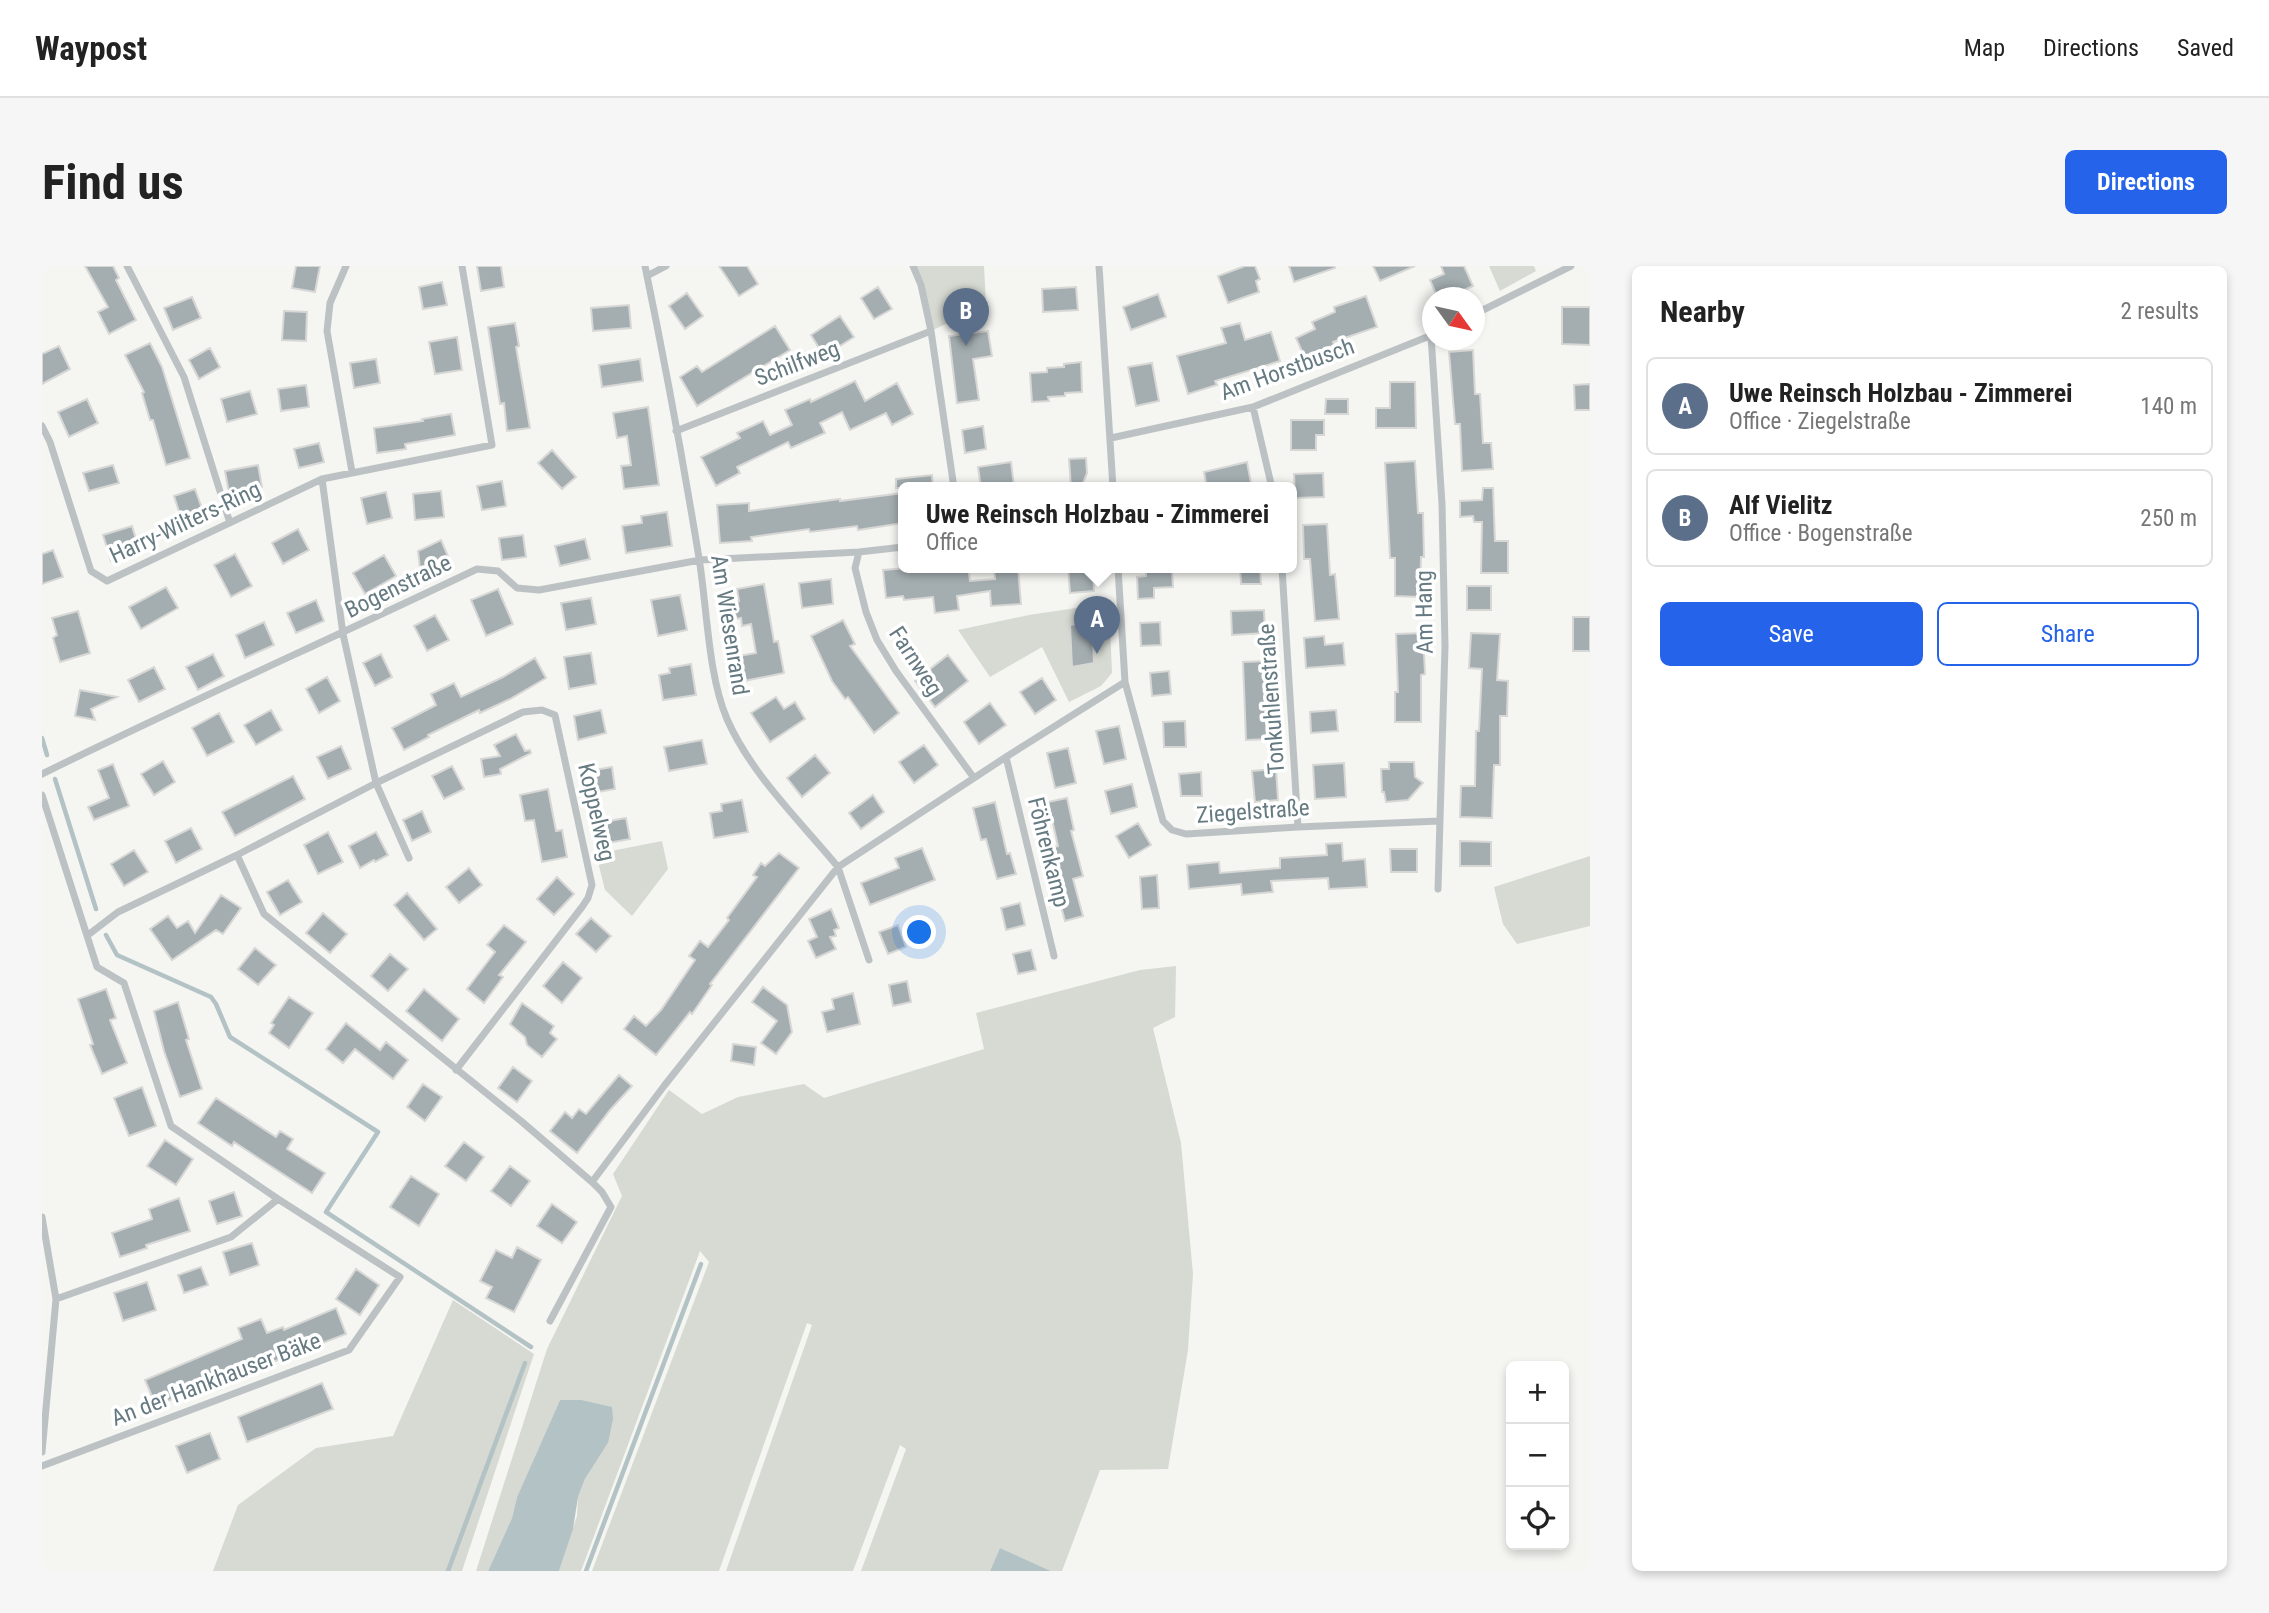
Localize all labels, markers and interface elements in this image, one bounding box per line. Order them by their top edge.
text: Waypost [35,29,147,68]
text: Map [1964,34,2005,62]
text: Directions [2043,34,2139,62]
text: Saved [2177,34,2234,62]
button: Directions [2065,150,2227,214]
text: Find us [42,154,184,211]
north arrow [1422,287,1485,350]
pin: B [943,288,989,346]
text: Nearby [1660,294,1745,329]
text: 2 results [2121,298,2199,325]
street label: Am Horstbusch [1216,333,1358,406]
street label: Schilfweg [751,335,843,392]
text: Uwe Reinsch Holzbau - Zimmerei [1729,378,2073,408]
text: A [1678,393,1692,420]
text: 140 m [2140,393,2197,420]
text: Office · Ziegelstraße [1729,408,1911,435]
street label: Harry-Wilters-Ring [105,476,265,569]
popup [898,482,1297,573]
text: Alf Vielitz [1729,490,1832,520]
text: Uwe Reinsch Holzbau - Zimmerei [926,499,1269,529]
text: B [1679,505,1691,532]
text: 250 m [2140,505,2197,532]
text: Office · Bogenstraße [1729,520,1913,547]
text: Office [926,529,978,556]
street label: Bogenstraße [341,549,456,624]
street label: Am Wiesenrand [705,553,754,697]
street label: Am Hang [1410,570,1439,654]
pin: A [1074,596,1120,654]
button: Save [1660,602,1923,666]
button: Share [1937,602,2199,666]
street label: Farnweg [883,622,948,701]
street label: Tonkuhlenstraße [1253,623,1290,775]
street label: Koppelweg [572,761,621,864]
street label: Föhrenkamp [1022,794,1075,910]
street label: Ziegelstraße [1196,794,1310,829]
your location [902,915,936,949]
street label: An der Hankhauser Bäke [108,1327,325,1432]
map controls [1506,1361,1569,1550]
button: + [1506,1361,1569,1424]
button: − [1506,1424,1569,1487]
button: locate [1506,1487,1569,1550]

